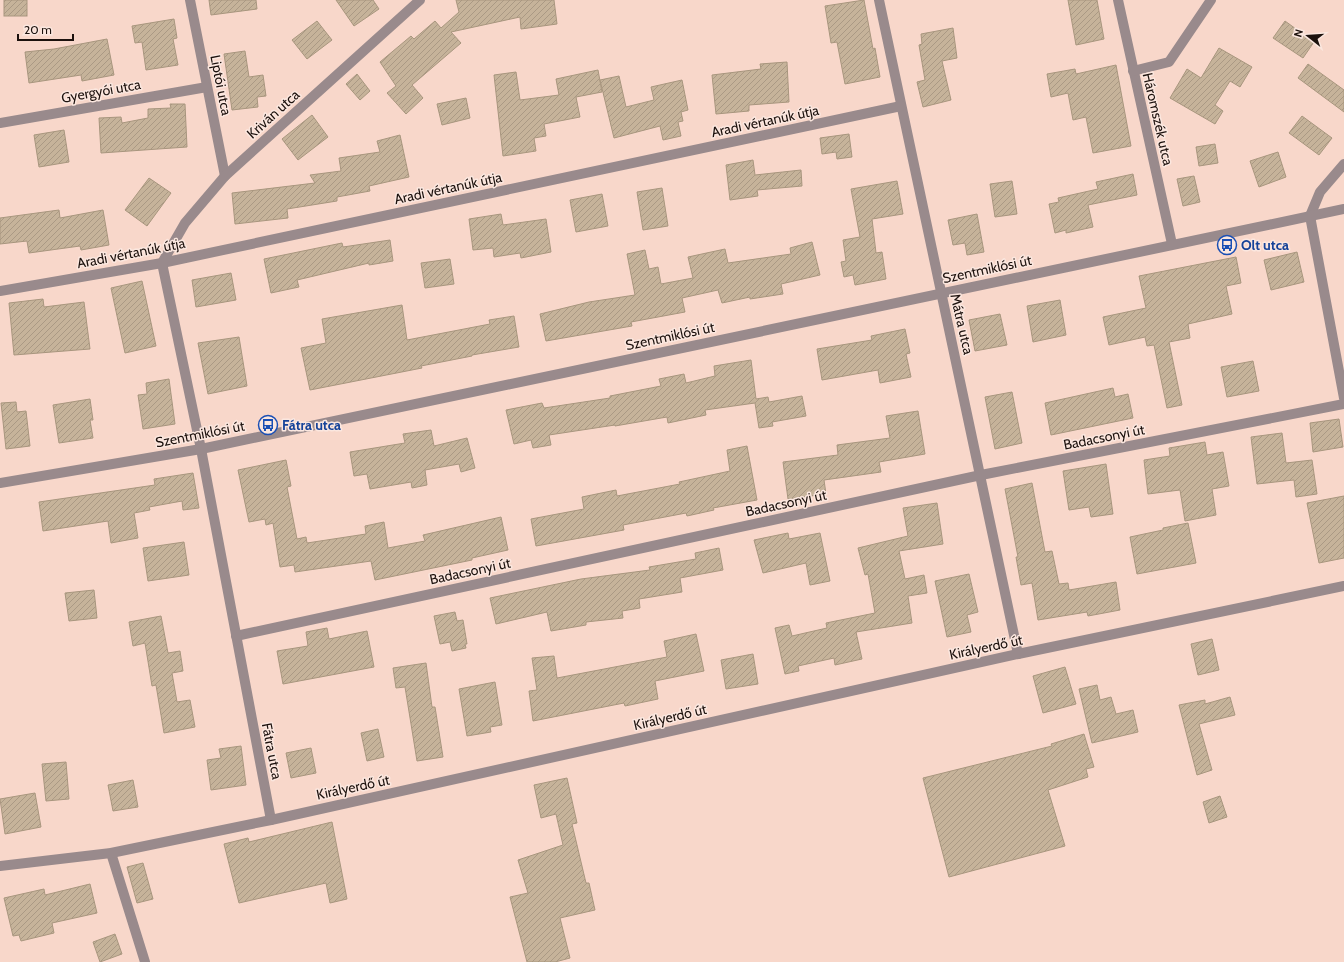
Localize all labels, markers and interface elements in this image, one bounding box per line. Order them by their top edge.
scale bar [18,16,73,42]
north arrow [1288,16,1328,56]
text: 20 m [24,22,52,37]
text: N [1291,27,1306,39]
street label: Liptói utca [206,53,236,117]
street label: Háromszék utca [1139,71,1177,167]
street label: Gyergyói utca [60,75,142,107]
street label: Kriván utca [243,85,303,142]
street label: Aradi vértanúk útja [709,101,821,141]
street label: Aradi vértanúk útja [392,168,504,208]
street label: Aradi vértanúk útja [75,234,187,272]
bus stop icon: Olt utca [1216,234,1238,256]
place label: Olt utca [1241,236,1289,254]
street label: Szentmiklósi út [941,251,1033,287]
street label: Mátra utca [946,292,978,356]
street label: Szentmiklósi út [624,318,716,354]
bus stop icon: Fátra utca [257,414,279,436]
street label: Szentmiklósi út [154,416,246,451]
place label: Fátra utca [282,416,341,434]
street label: Badacsonyi út [1062,420,1146,454]
street label: Badacsonyi út [744,486,828,520]
street label: Badacsonyi út [428,554,512,588]
street label: Királyerdő út [948,630,1025,664]
street label: Királyerdő út [632,700,709,734]
street label: Fátra utca [258,721,286,781]
street label: Királyerdő út [315,770,392,804]

